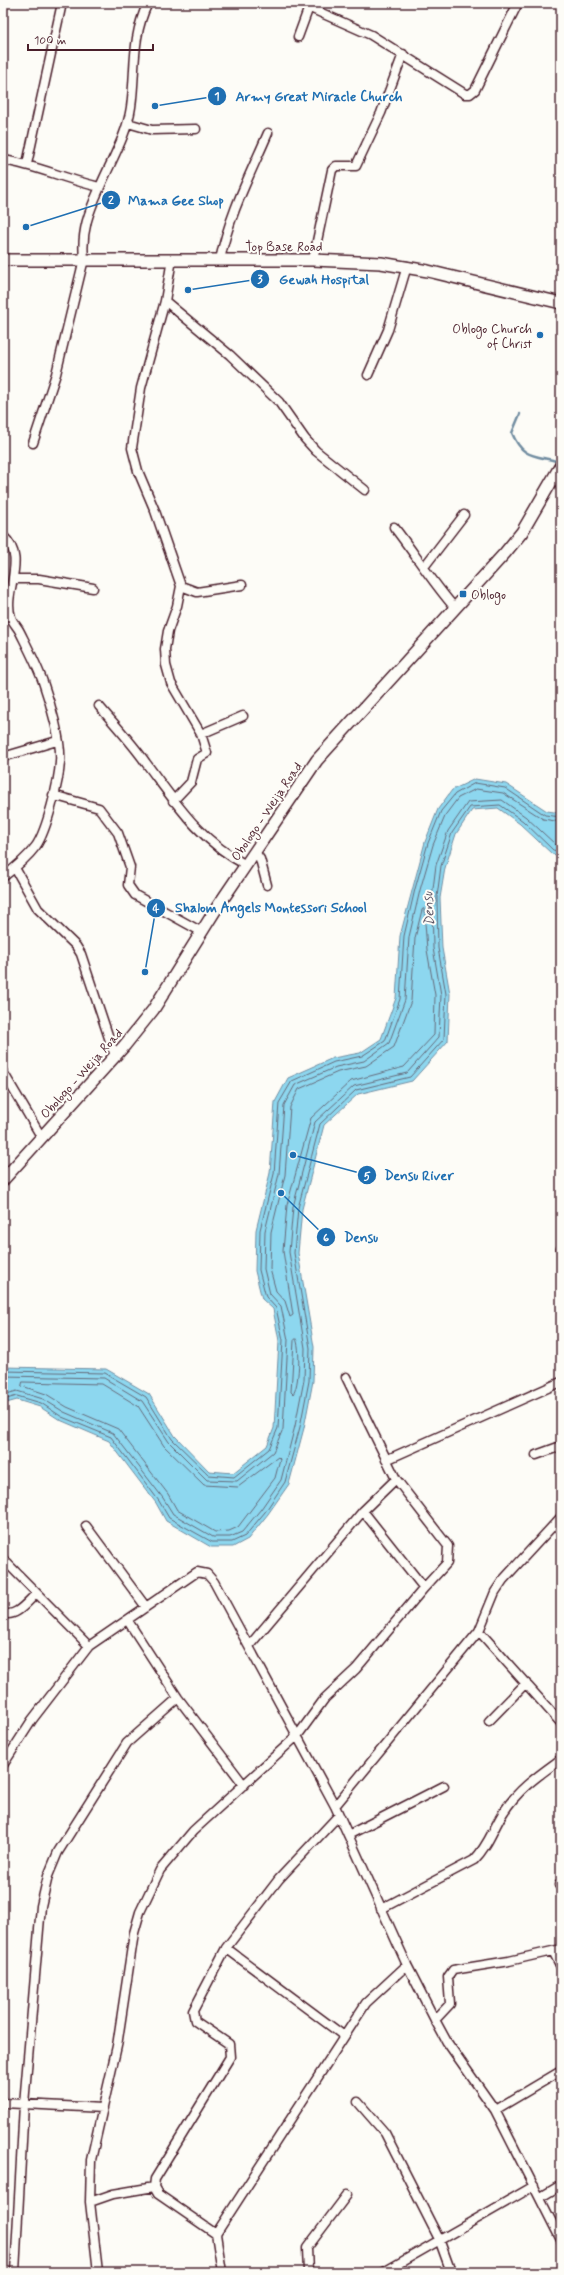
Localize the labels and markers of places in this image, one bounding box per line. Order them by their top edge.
callout: Army Great Miracle Church [207,83,410,109]
callout: Mama Gee Shop [101,187,232,213]
callout: Gewah Hospital [250,266,378,292]
place label: Oblogo Church of Christ [452,321,532,353]
marker: Oblogo Church of Christ [535,330,545,340]
place label: Oblogo [471,587,506,605]
marker: Oblogo [458,589,468,599]
callout: Shalom Angels Montessori School [146,895,376,921]
callout: Densu River [357,1162,462,1188]
callout: Densu [316,1224,387,1250]

